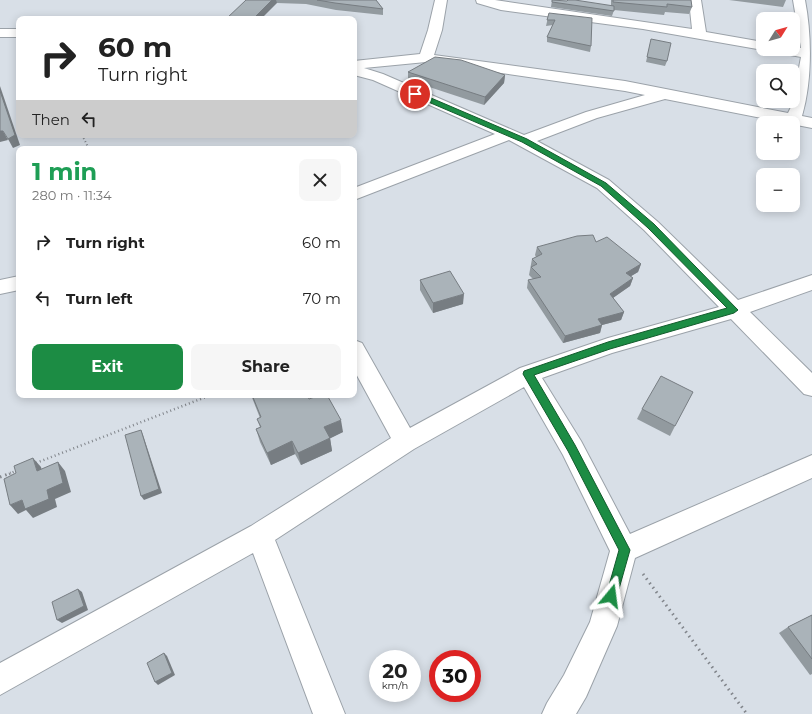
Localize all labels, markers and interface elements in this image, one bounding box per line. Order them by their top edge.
north arrow [756,12,800,56]
map controls [756,12,800,212]
text: 60 m [98,30,172,64]
icon: right [32,32,84,84]
text: Turn right [98,64,188,86]
button: search [756,64,800,108]
pin [398,77,432,111]
icon: arrive [404,83,426,105]
icon: left [78,108,100,130]
text: Then [32,110,70,129]
button: + [756,116,800,160]
text: 1 min [32,157,97,186]
button: close [299,159,341,201]
button: − [756,168,800,212]
text: 280 m · 11:34 [32,187,112,203]
icon: right [32,231,54,253]
text: Turn right [66,233,145,252]
text: 60 m [302,233,341,252]
icon: left [32,287,54,309]
text: Turn left [66,289,133,308]
text: 70 m [303,289,341,308]
button: Exit [32,344,183,390]
button: Share [191,344,341,390]
position arrow [590,575,632,617]
speed limit sign: 30 [429,650,481,702]
text: 20 [382,659,408,683]
text: km/h [382,679,408,692]

